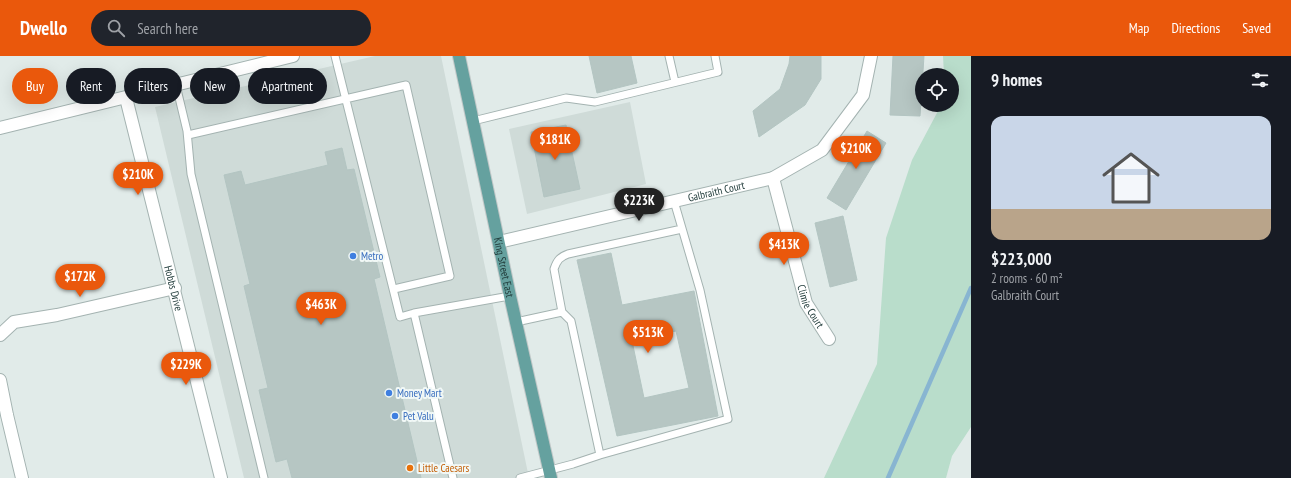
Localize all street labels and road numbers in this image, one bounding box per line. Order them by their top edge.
street label: Galbraith Court [686,178,746,205]
street label: King Street East [491,236,517,298]
street label: Hobbs Drive [161,264,186,313]
street label: Climie Court [794,283,827,331]

